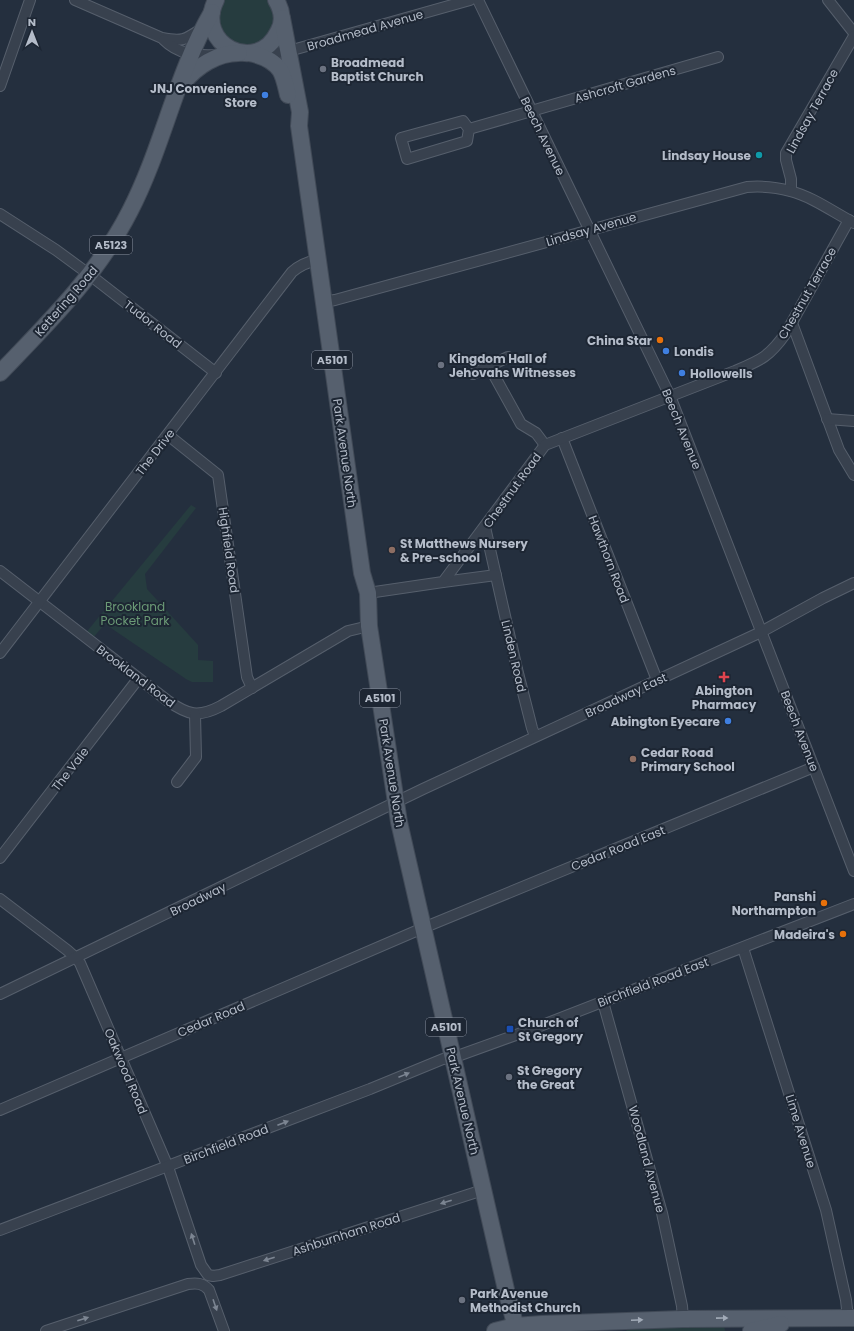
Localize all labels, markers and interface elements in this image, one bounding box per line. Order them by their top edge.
street label: Broadmead Avenue [305,5,425,55]
north arrow [12,12,52,52]
text: N [28,14,36,30]
place label: Broadmead Baptist Church [331,54,424,85]
street label: Ashcroft Gardens [572,61,678,107]
marker: Broadmead Baptist Church [318,64,328,74]
street label: Lindsay Terrace [782,66,842,156]
place label: JNJ Convenience Store [150,80,258,111]
marker: JNJ Convenience Store [260,90,270,100]
street label: Beech Avenue [517,94,569,178]
place label: Lindsay House [662,147,752,164]
marker: Lindsay House [754,150,764,160]
street label: Lindsay Avenue [544,208,638,250]
road number: A5123 [90,236,132,254]
street label: Chestnut Terrace [774,244,840,342]
street label: Kettering Road [31,262,101,340]
street label: Tudor Road [121,296,185,352]
place label: China Star [587,332,652,349]
marker: China Star [655,335,665,345]
place label: Londis [674,343,714,360]
marker: Londis [661,346,671,356]
place label: Kingdom Hall of Jehovahs Witnesses [449,350,576,381]
road number: A5101 [312,351,352,369]
marker: Kingdom Hall of Jehovahs Witnesses [436,360,446,370]
place label: Hollowells [690,365,753,382]
marker: Hollowells [677,368,687,378]
street label: Beech Avenue [658,386,706,472]
street label: Park Avenue North [329,397,361,509]
street label: The Drive [131,425,179,479]
street label: Chestnut Road [479,449,545,531]
street label: Highfield Road [215,506,243,594]
street label: Hawthorn Road [584,513,634,605]
place label: St Matthews Nursery & Pre-school [400,535,528,566]
marker: St Matthews Nursery & Pre-school [387,545,397,555]
park label: Brookland Pocket Park [101,598,170,629]
street label: Linden Road [497,618,531,694]
street label: Brookland Road [93,641,179,711]
street label: Broadway East [582,669,670,721]
marker: Abington Pharmacy [719,672,729,682]
place label: Abington Pharmacy [692,682,757,713]
street label: Beech Avenue [777,688,823,774]
road number: A5101 [360,689,400,707]
place label: Abington Eyecare [611,713,721,730]
marker: Abington Eyecare [723,716,733,726]
street label: Park Avenue North [375,717,409,829]
street label: The Vale [47,744,93,794]
place label: Cedar Road Primary School [641,744,735,775]
marker: Cedar Road Primary School [628,754,638,764]
street label: Cedar Road East [568,821,668,875]
street label: Broadway [167,878,229,920]
place label: Panshi Northampton [732,888,816,919]
marker: Panshi Northampton [819,898,829,908]
place label: Madeira's [774,926,835,943]
marker: Madeira's [838,929,848,939]
street label: Birchfield Road East [595,953,711,1011]
street label: Cedar Road [175,997,247,1041]
place label: Church of St Gregory [518,1014,583,1045]
road number: A5101 [426,1018,466,1036]
marker: Church of St Gregory [505,1024,515,1034]
street label: Oakwood Road [100,1026,152,1116]
street label: Park Avenue North [442,1046,484,1156]
place label: St Gregory the Great [517,1062,582,1093]
one-way arrow [398,1072,410,1078]
marker: St Gregory the Great [504,1072,514,1082]
street label: Lime Avenue [782,1092,820,1170]
street label: Woodland Avenue [625,1104,669,1214]
one-way arrow [277,1119,289,1125]
street label: Birchfield Road [181,1120,271,1168]
one-way arrow [440,1199,452,1205]
street label: Ashburnham Road [290,1209,402,1259]
one-way arrow [190,1233,196,1245]
one-way arrow [263,1256,275,1262]
place label: Park Avenue Methodist Church [470,1285,581,1316]
marker: Park Avenue Methodist Church [457,1295,467,1305]
one-way arrow [212,1300,218,1312]
one-way arrow [716,1315,729,1321]
one-way arrow [77,1316,89,1322]
one-way arrow [631,1317,643,1324]

